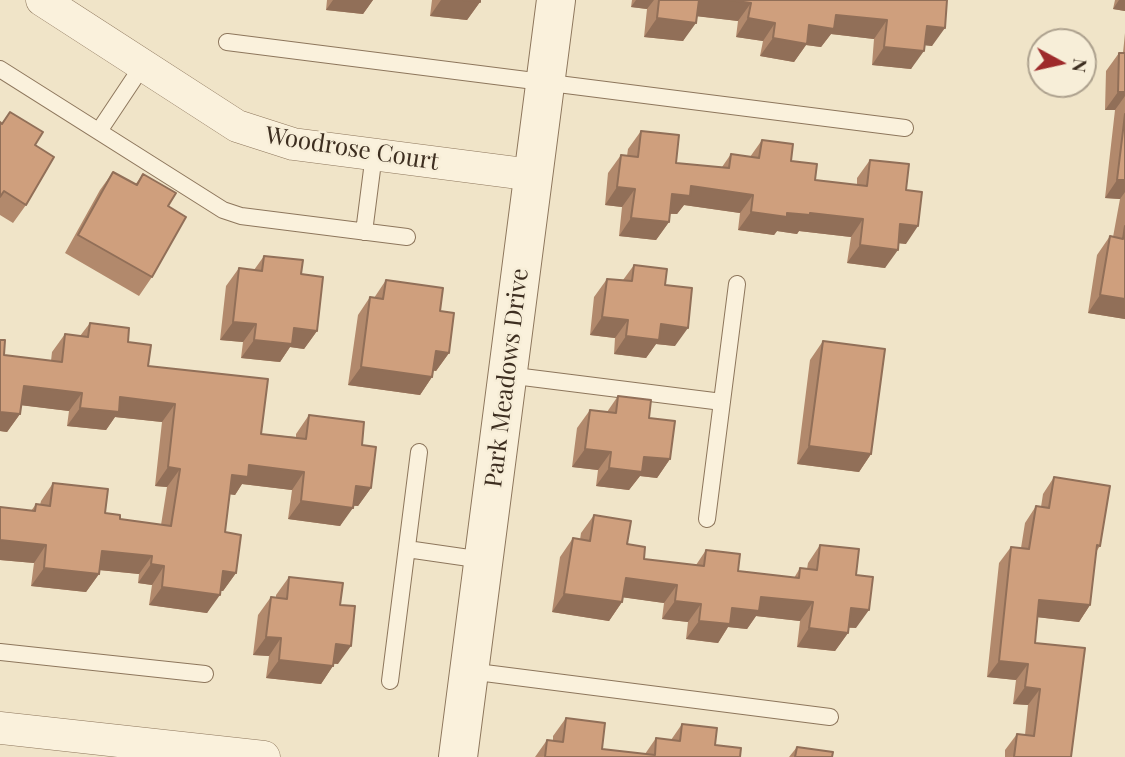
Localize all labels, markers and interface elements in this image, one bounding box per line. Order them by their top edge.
north arrow [1027,28,1097,98]
text: N [1067,57,1095,74]
street label: Woodrose Court [263,121,441,177]
street label: Park Meadows Drive [479,267,535,489]

